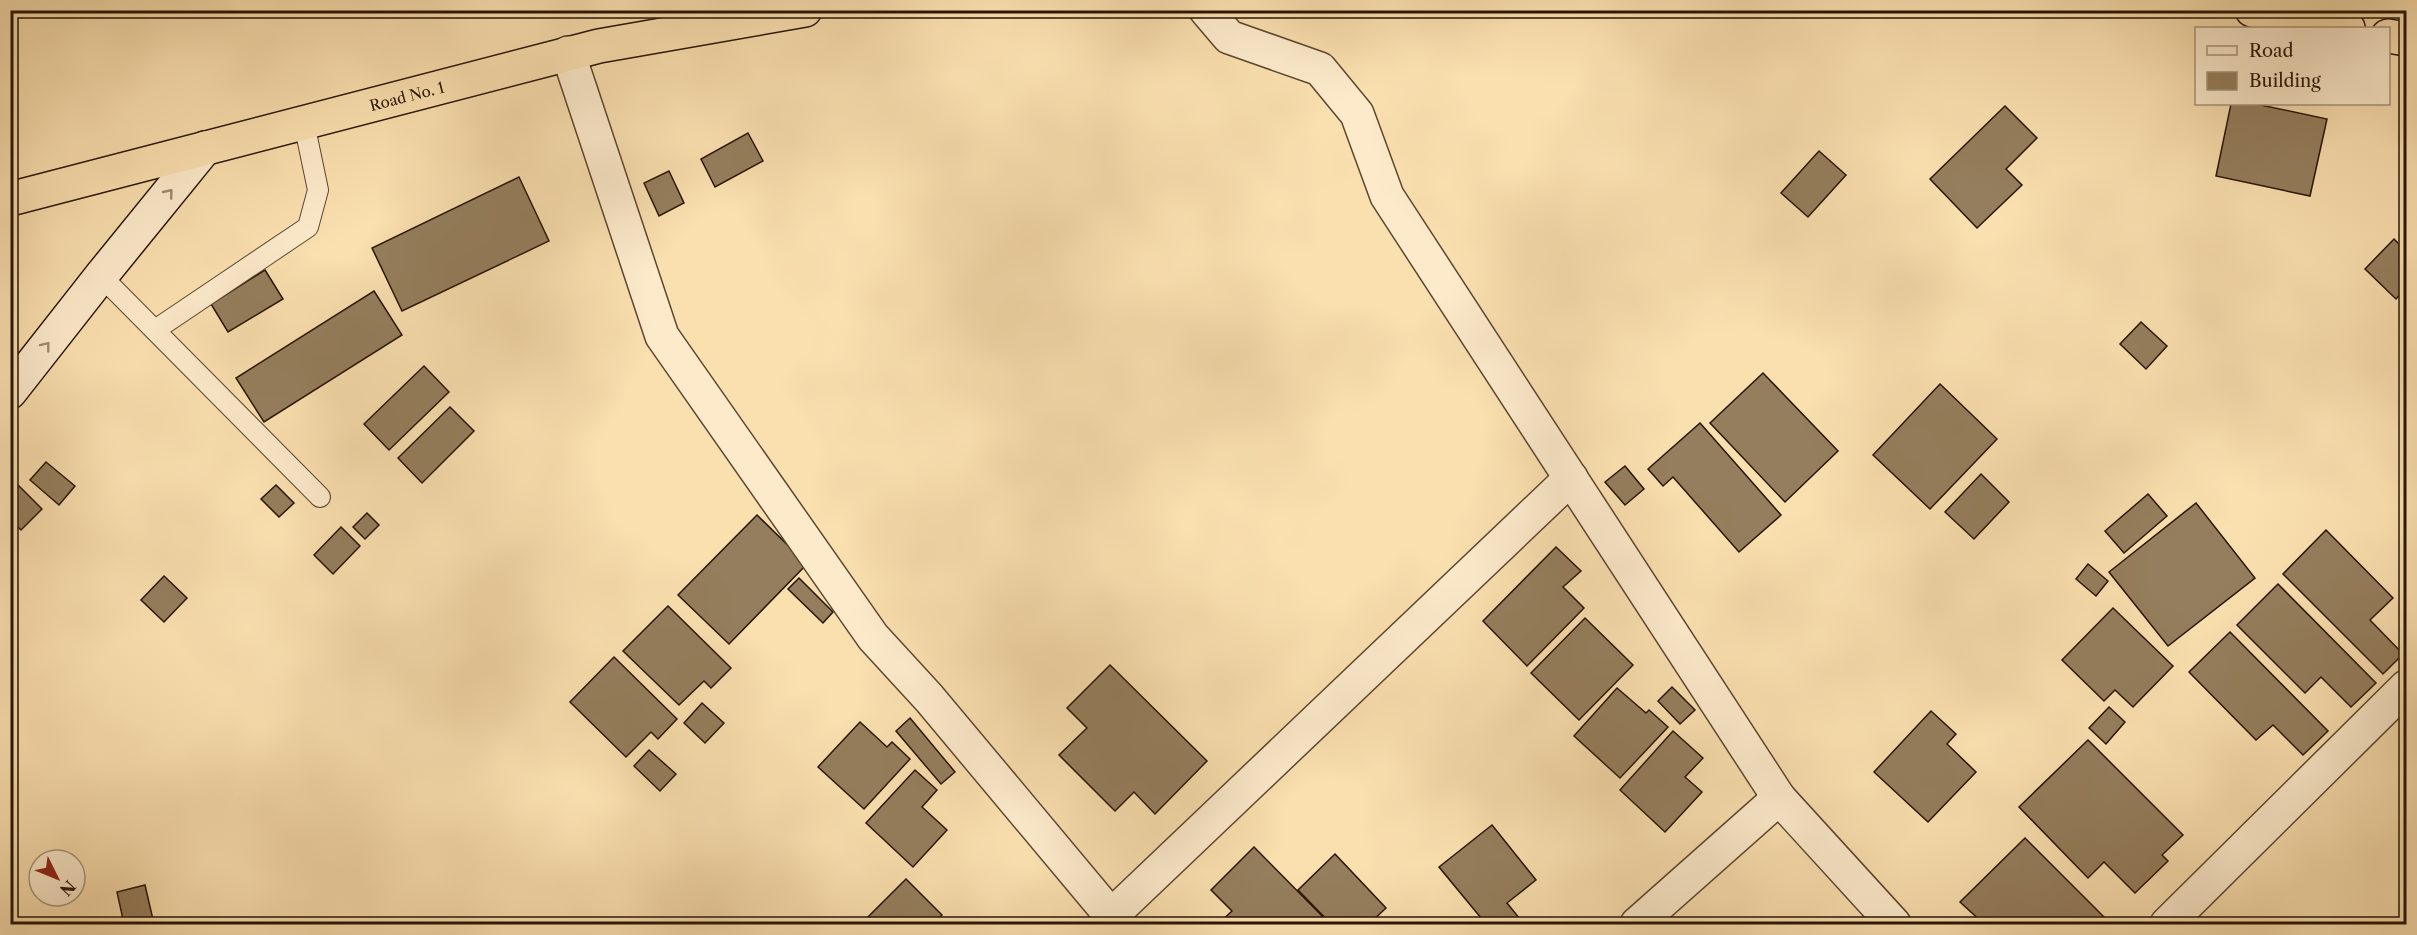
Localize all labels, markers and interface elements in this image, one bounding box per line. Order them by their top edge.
legend [2195,27,2390,105]
text: Road [2249,40,2294,62]
text: Building [2249,70,2321,92]
street label: Road No. 1 [367,77,447,115]
one-way arrow [161,189,172,200]
one-way arrow [39,341,50,352]
north arrow [27,848,87,908]
text: N [56,876,80,900]

